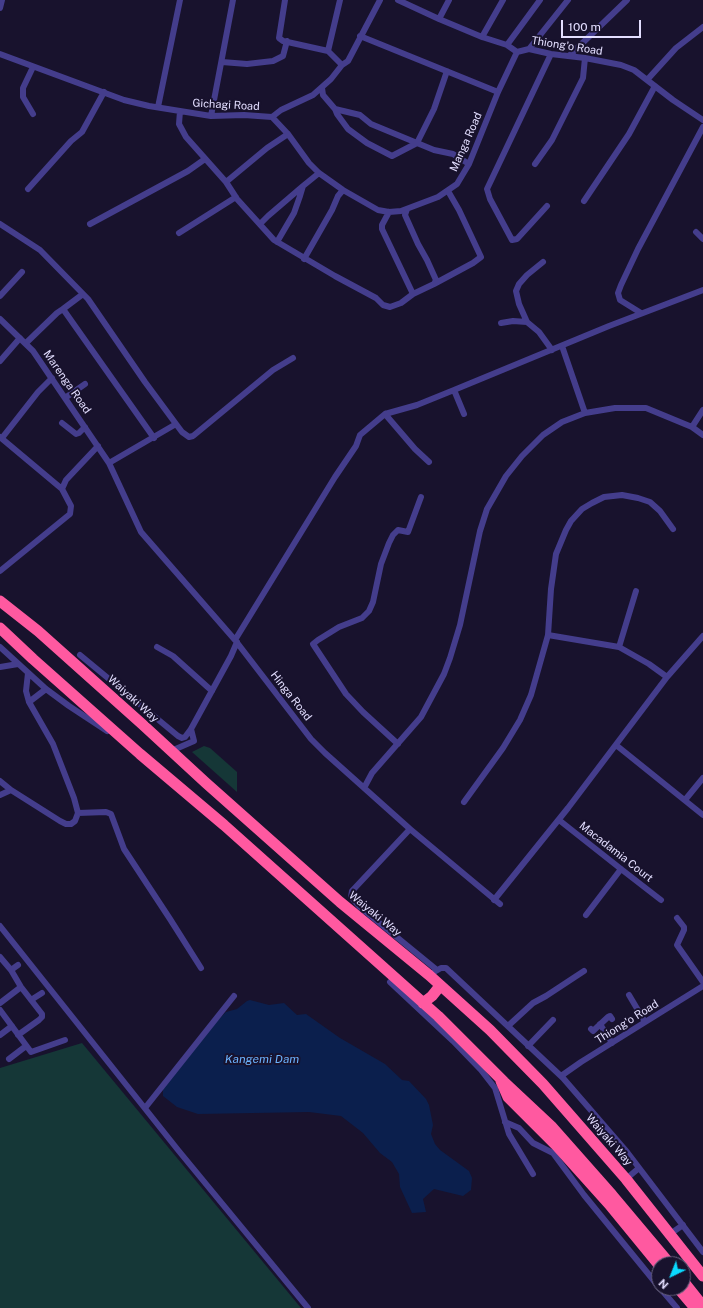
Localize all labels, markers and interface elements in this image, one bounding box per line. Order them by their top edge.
scale bar [563,12,643,38]
text: 100 m [568,20,601,34]
street label: Thiong'o Road [530,34,604,58]
street label: Gichagi Road [192,97,260,113]
street label: Manga Road [447,110,485,174]
street label: Marenga Road [40,348,94,416]
street label: Hinga Road [268,669,314,723]
street label: Waiyaki Way [105,673,161,725]
street label: Macadamia Court [576,819,656,885]
street label: Waiyaki Way [346,889,404,939]
street label: Thiong'o Road [593,997,661,1047]
water label: Kangemi Dam [225,1052,299,1066]
street label: Waiyaki Way [583,1112,635,1168]
north arrow [651,1256,691,1296]
text: N [656,1277,671,1291]

